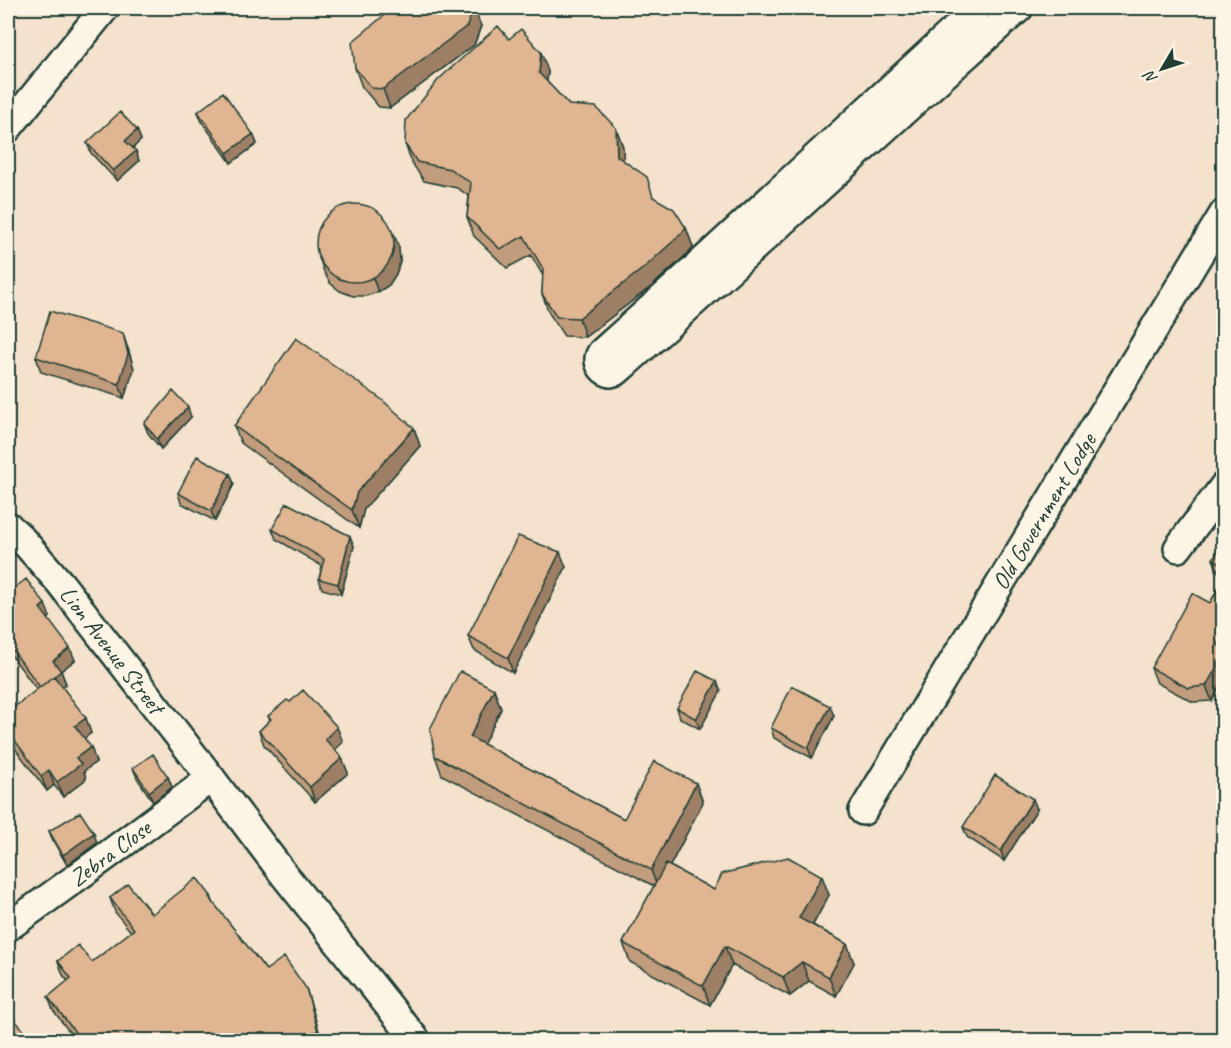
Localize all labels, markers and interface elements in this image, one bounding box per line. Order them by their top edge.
north arrow [1132,39,1192,99]
text: N [1138,65,1162,88]
street label: Old Government Lodge [985,426,1104,595]
street label: Lion Avenue Street [53,580,173,722]
street label: Zebra Close [63,812,159,893]

